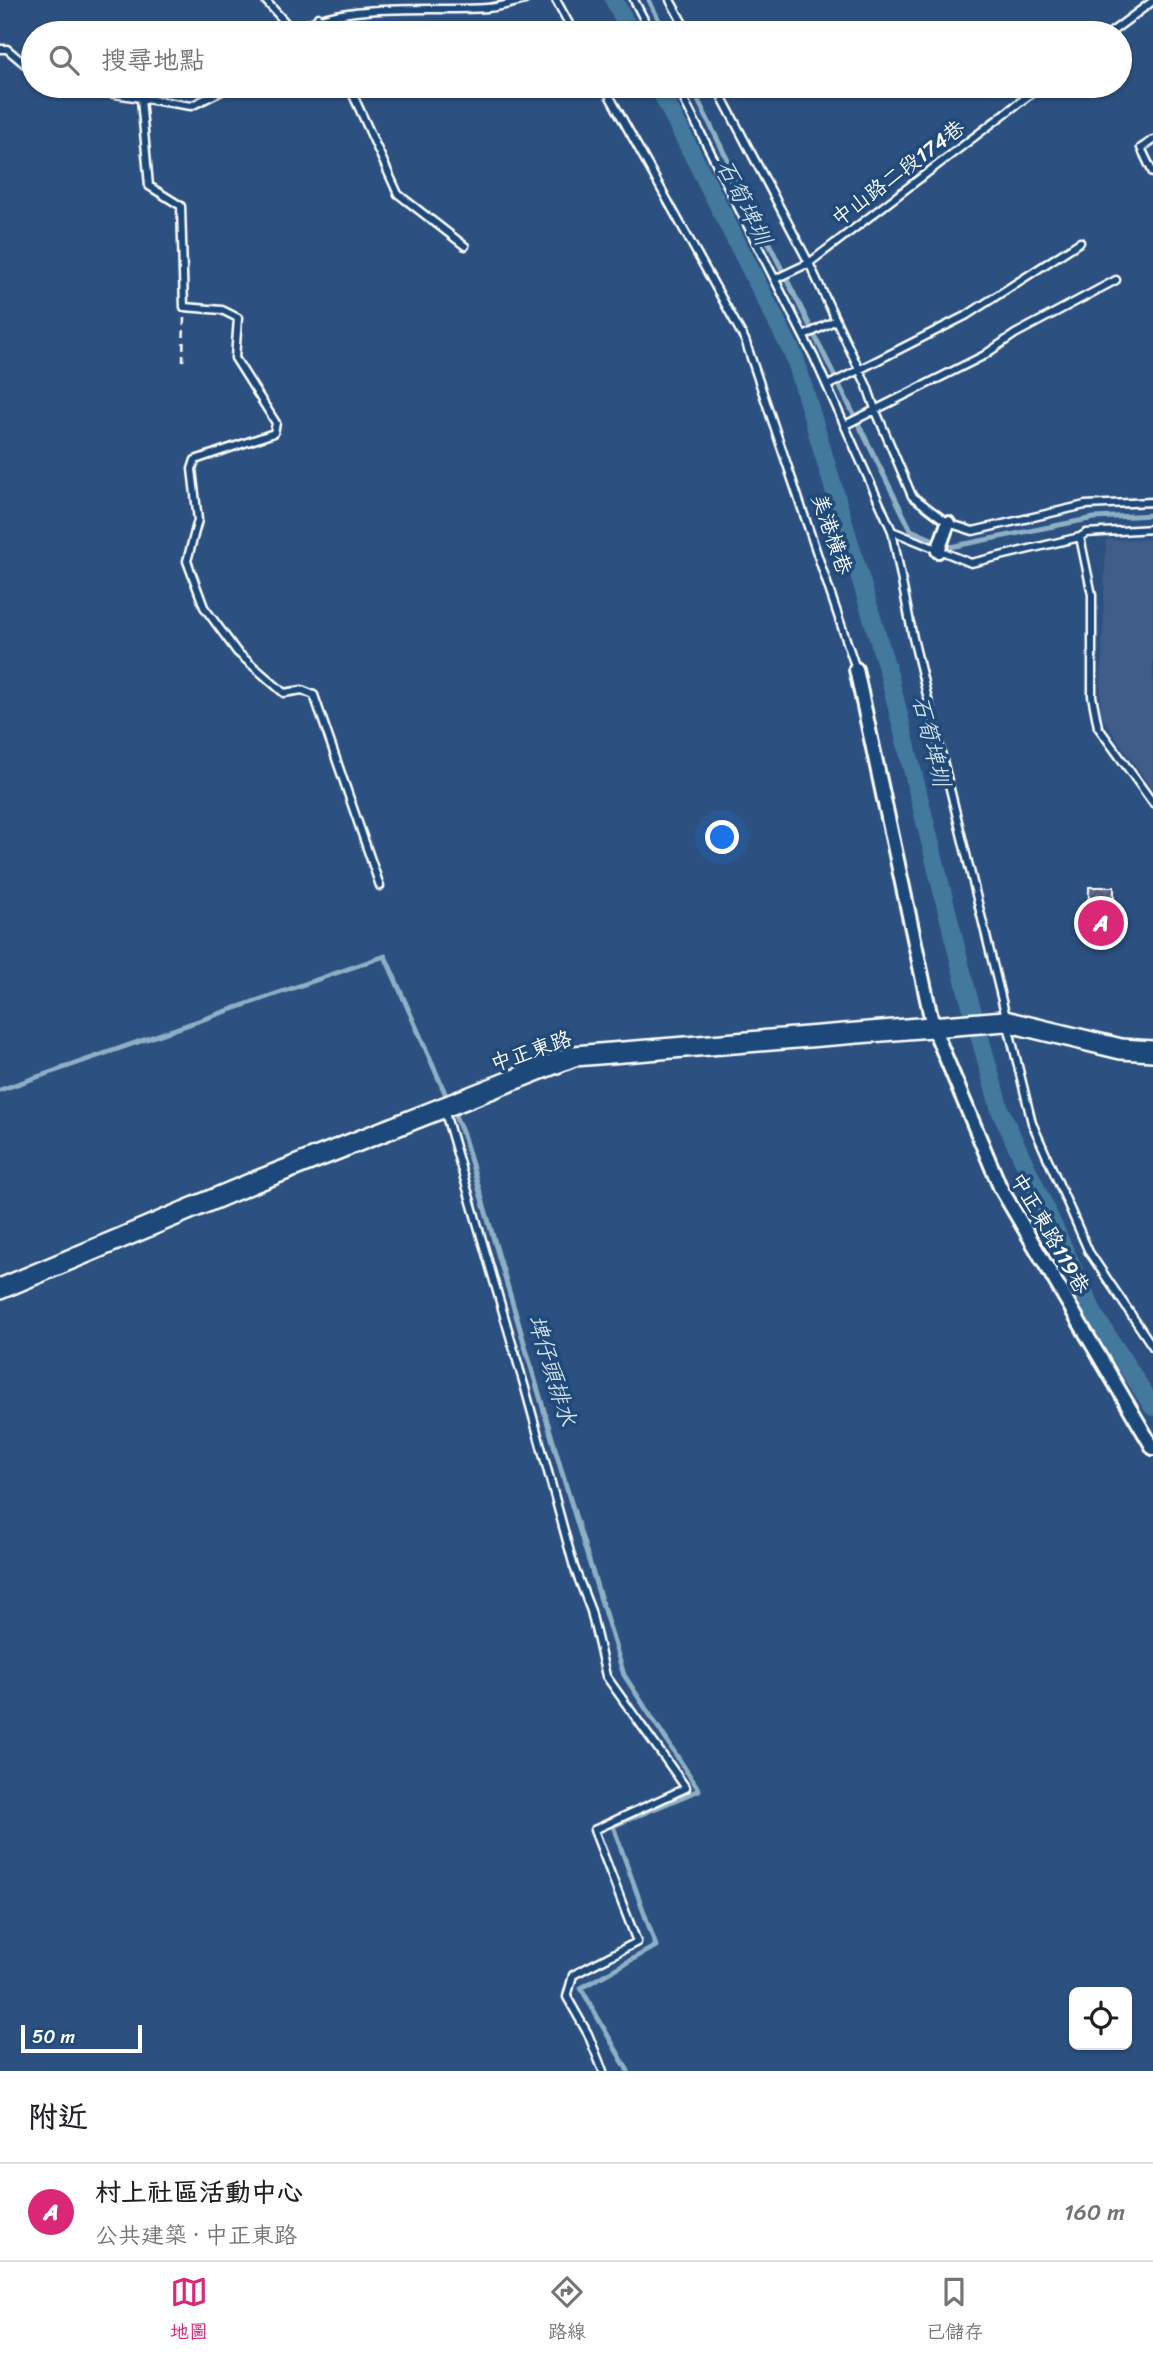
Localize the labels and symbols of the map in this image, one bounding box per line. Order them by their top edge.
street label: 中山路二段174巷 [823,110,973,236]
water label: 石筍埤圳 [705,152,785,255]
street label: 美港橫巷 [800,488,864,580]
water label: 石筍埤圳 [900,691,963,794]
your location [705,820,739,854]
pin: A [1078,897,1124,949]
street label: 中正東路 [485,1019,577,1083]
street label: 中正東路119巷 [1000,1165,1100,1301]
water label: 埤仔頭排水 [516,1309,589,1432]
scale bar [21,2022,142,2054]

